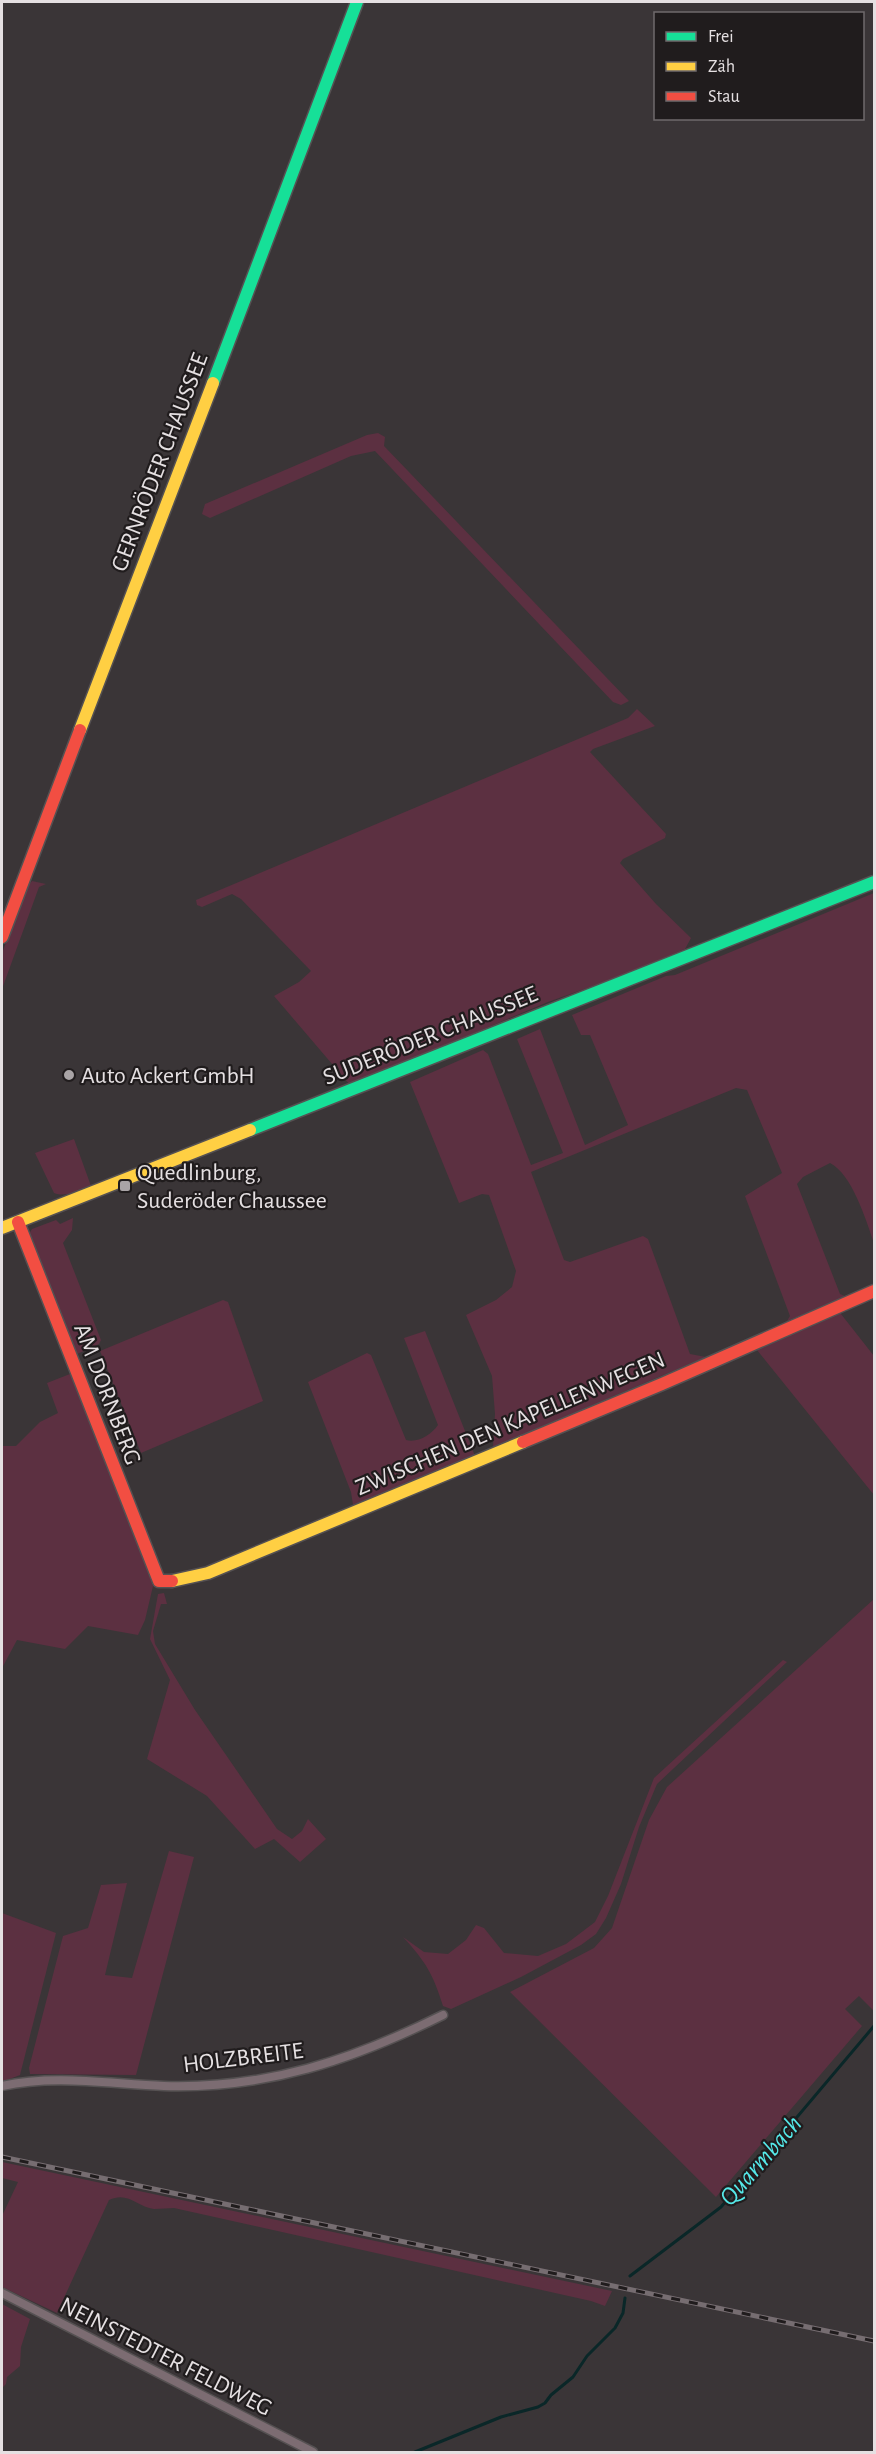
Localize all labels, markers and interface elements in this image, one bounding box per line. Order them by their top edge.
legend [654,12,864,120]
text: Frei [708,28,734,46]
text: Zäh [708,58,735,76]
text: Stau [708,88,740,106]
street label: GERNRÖDER CHAUSSEE [106,349,213,575]
street label: SUDERÖDER CHAUSSEE [319,981,542,1090]
place label: Auto Ackert GmbH [81,1064,255,1088]
marker: Auto Ackert GmbH [62,1068,76,1082]
place label: Quedlinburg, Suderöder Chaussee [137,1161,327,1213]
marker: Quedlinburg, Suderöder Chaussee [118,1179,132,1193]
street label: AM DORNBERG [69,1320,145,1468]
street label: ZWISCHEN DEN KAPELLENWEGEN [352,1348,669,1500]
street label: HOLZBREITE [182,2039,305,2077]
water label: Quarmbach [715,2110,807,2211]
street label: NEINSTEDTER FELDWEG [56,2293,275,2421]

